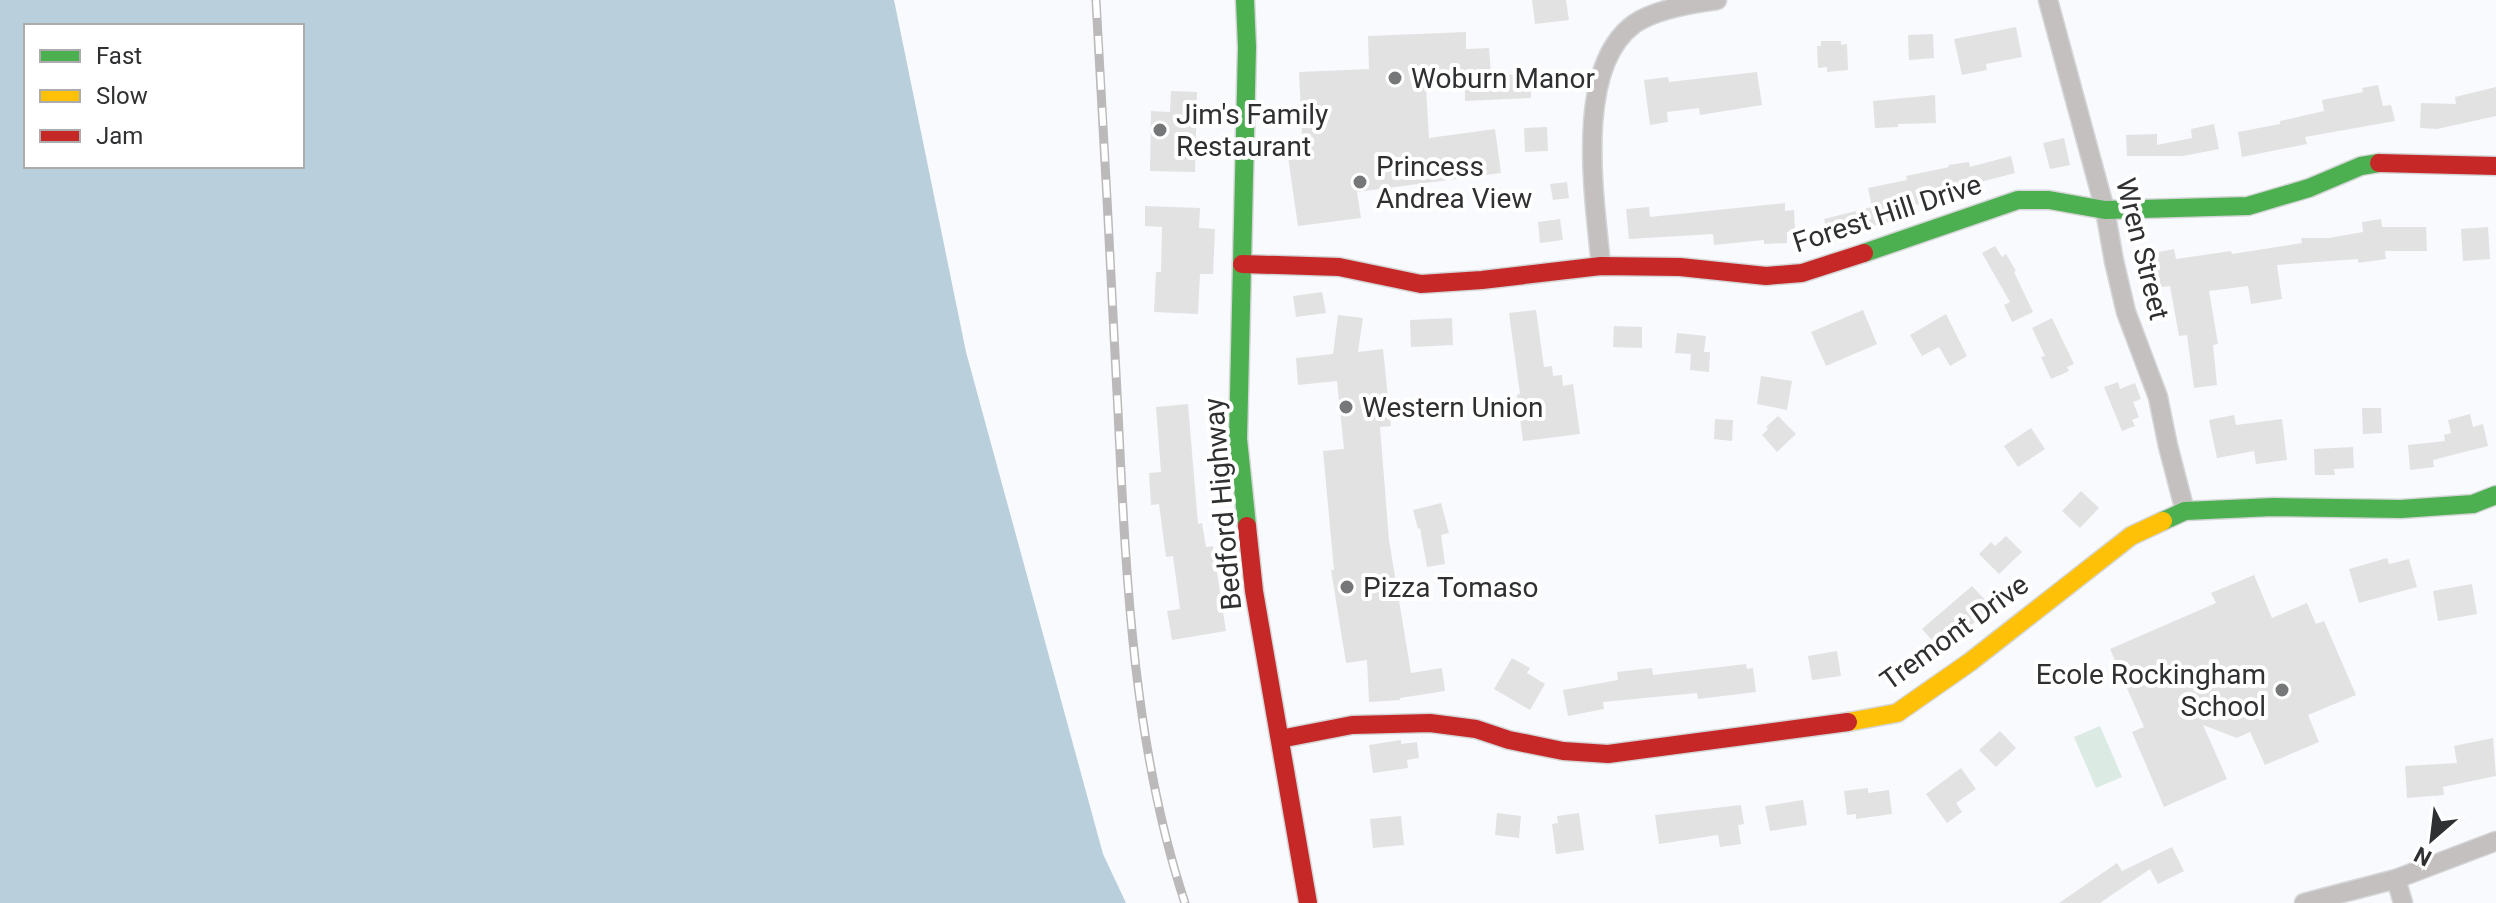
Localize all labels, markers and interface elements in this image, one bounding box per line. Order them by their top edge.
legend [24,24,304,168]
text: Fast [96,42,142,70]
place label: Woburn Manor [1411,62,1596,95]
marker: Woburn Manor [1386,69,1404,87]
text: Slow [96,82,148,110]
place label: Jim's Family Restaurant [1176,98,1328,163]
marker: Jim's Family Restaurant [1151,121,1169,139]
text: Jam [96,122,143,150]
place label: Princess Andrea View [1376,150,1532,215]
street label: Forest Hill Drive [1789,167,1985,259]
marker: Princess Andrea View [1351,173,1369,191]
street label: Wren Street [2109,175,2176,323]
place label: Western Union [1362,391,1543,424]
street label: Bedford Highway [1197,396,1248,611]
marker: Western Union [1337,398,1355,416]
street label: Tremont Drive [1874,568,2035,697]
place label: Pizza Tomaso [1363,571,1538,604]
marker: Pizza Tomaso [1338,578,1356,596]
place label: Ecole Rockingham School [2036,658,2266,723]
marker: Ecole Rockingham School [2273,681,2291,699]
north arrow [2392,799,2472,879]
text: N [2410,842,2436,871]

